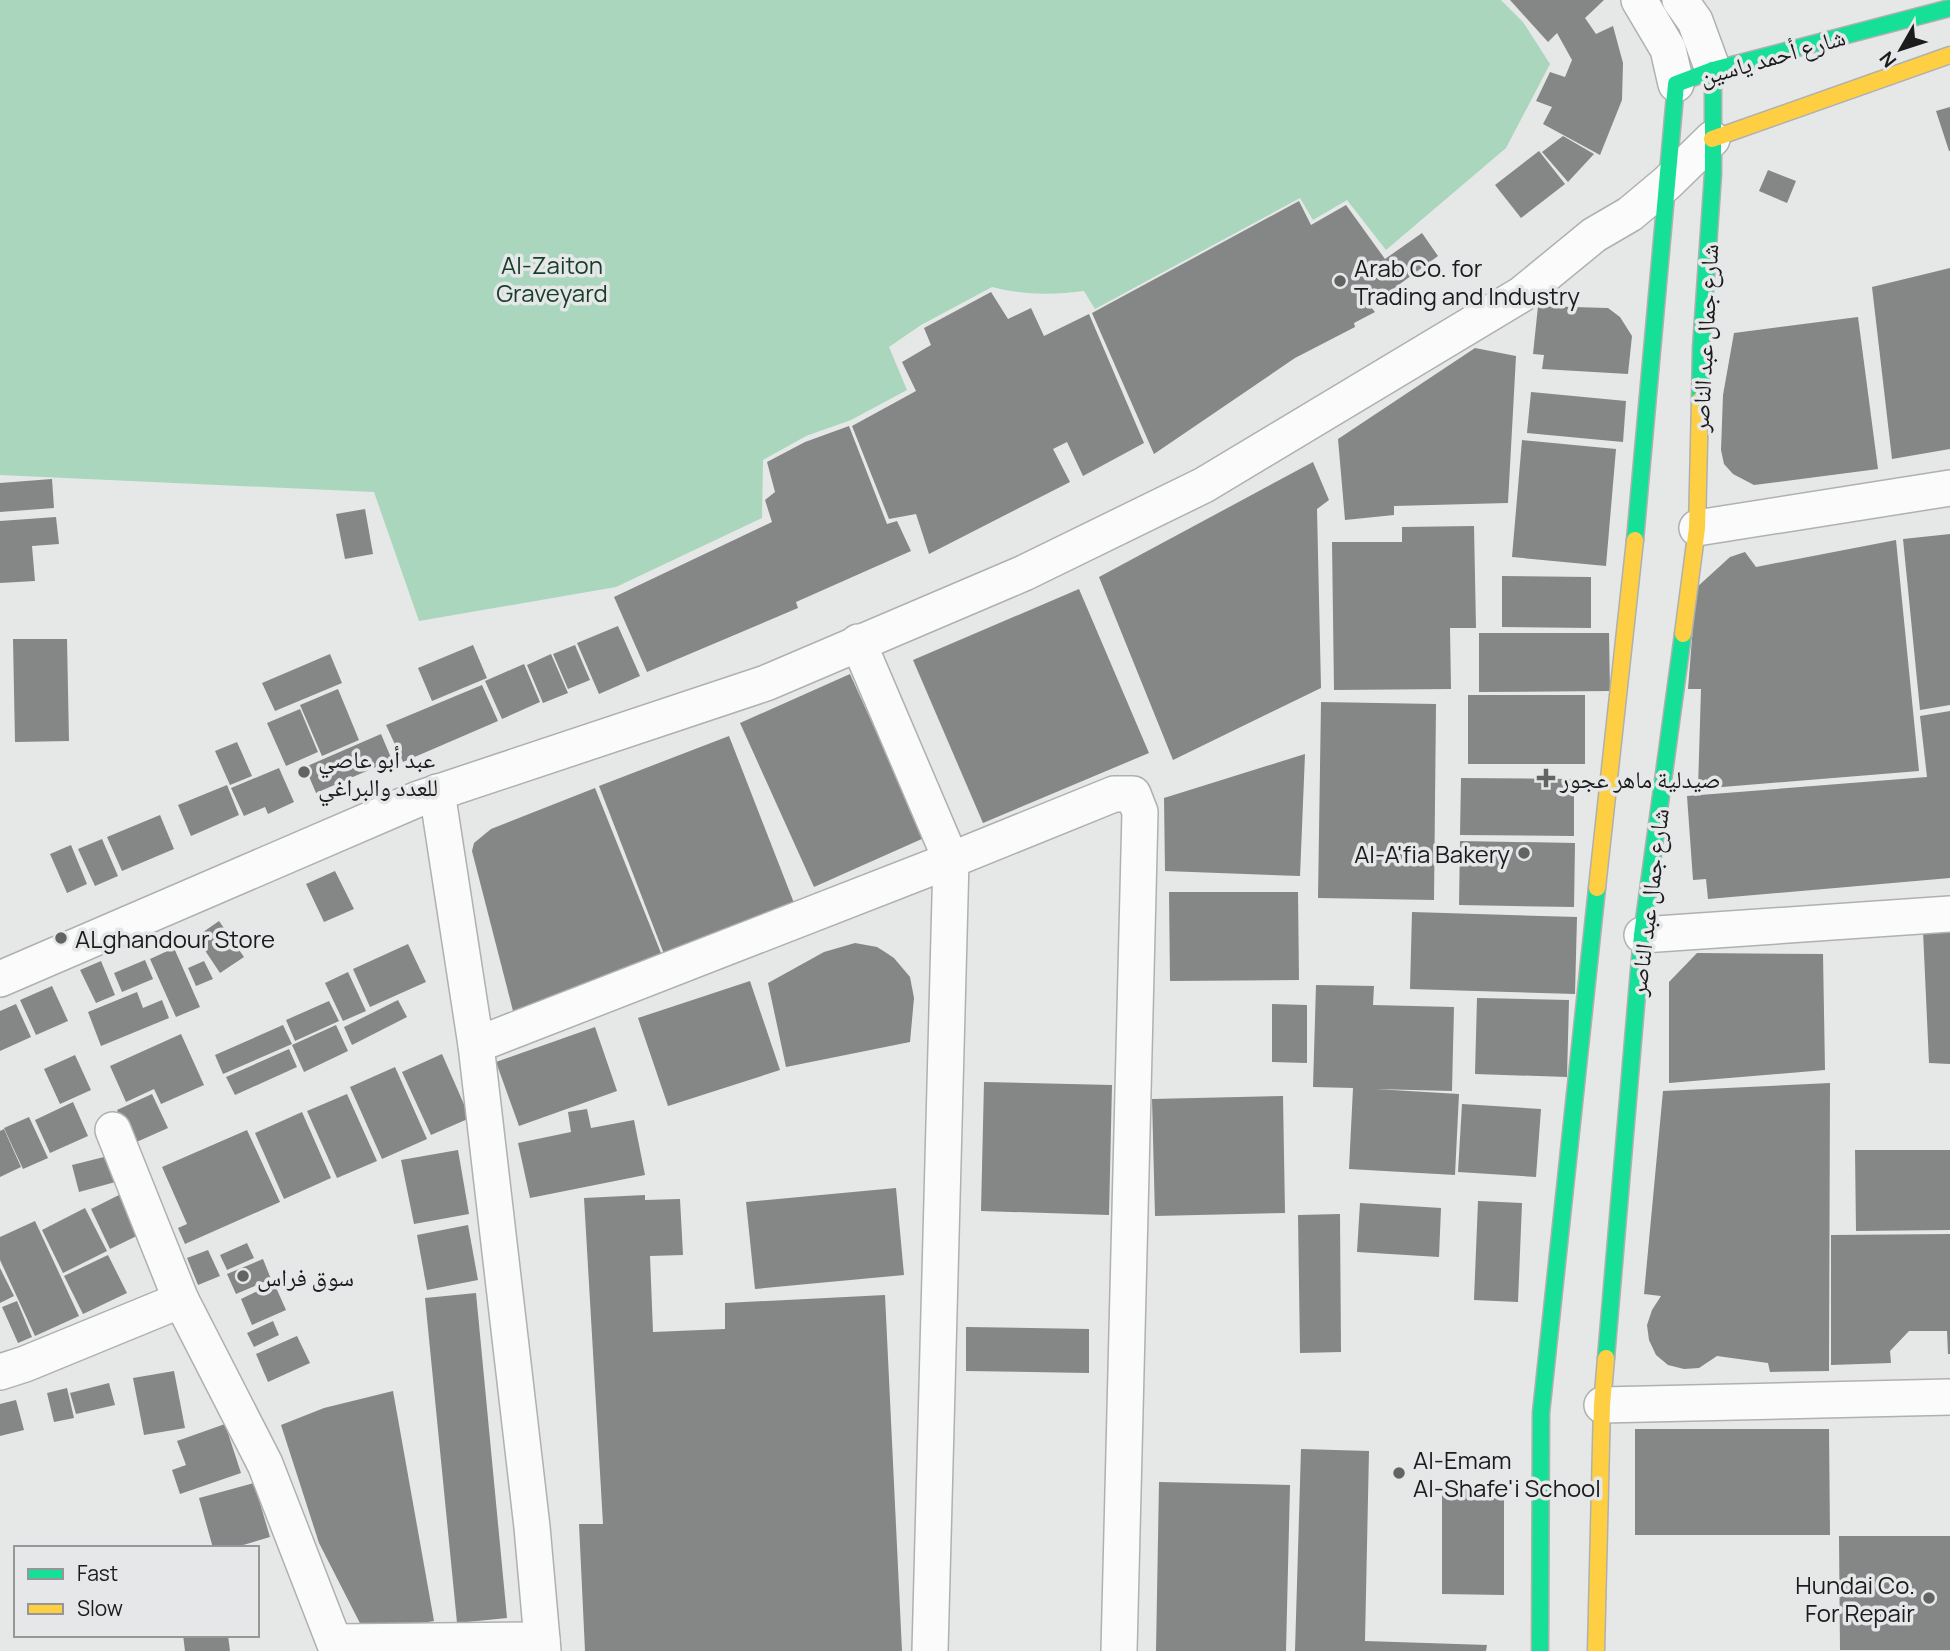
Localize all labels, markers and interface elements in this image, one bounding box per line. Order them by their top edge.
north arrow [1866,14,1936,84]
street label: شارع أحمد ياسين [1695,19,1849,93]
text: N [1873,46,1902,73]
street label: شارع جمال عبد الناصر [1683,243,1725,434]
park label: Al-Zaiton Graveyard [496,248,608,309]
place label: Arab Co. for Trading and Industry [1354,251,1580,312]
marker: Arab Co. for Trading and Industry [1332,273,1348,289]
place label: عبد أبو عاصي للعدد والبراغي [318,742,438,807]
place label: صيدلية ماهر عجور [1559,762,1721,795]
marker: عبد أبو عاصي للعدد والبراغي [296,764,312,780]
marker: صيدلية ماهر عجور [1538,770,1554,786]
street label: شارع جمال عبد الناصر [1620,806,1676,999]
place label: Al-A'fia Bakery [1354,837,1510,870]
marker: Al-A'fia Bakery [1516,845,1532,861]
place label: ALghandour Store [75,922,275,955]
marker: ALghandour Store [53,930,69,946]
place label: سوق فراس [257,1260,354,1293]
marker: سوق فراس [235,1268,251,1284]
place label: Al-Emam Al-Shafe'i School [1413,1443,1601,1504]
marker: Al-Emam Al-Shafe'i School [1391,1465,1407,1481]
legend [14,1546,259,1637]
text: Fast [77,1559,118,1587]
place label: Hundai Co. For Repair [1795,1568,1915,1629]
marker: Hundai Co. For Repair [1921,1590,1937,1606]
text: Slow [77,1594,123,1622]

